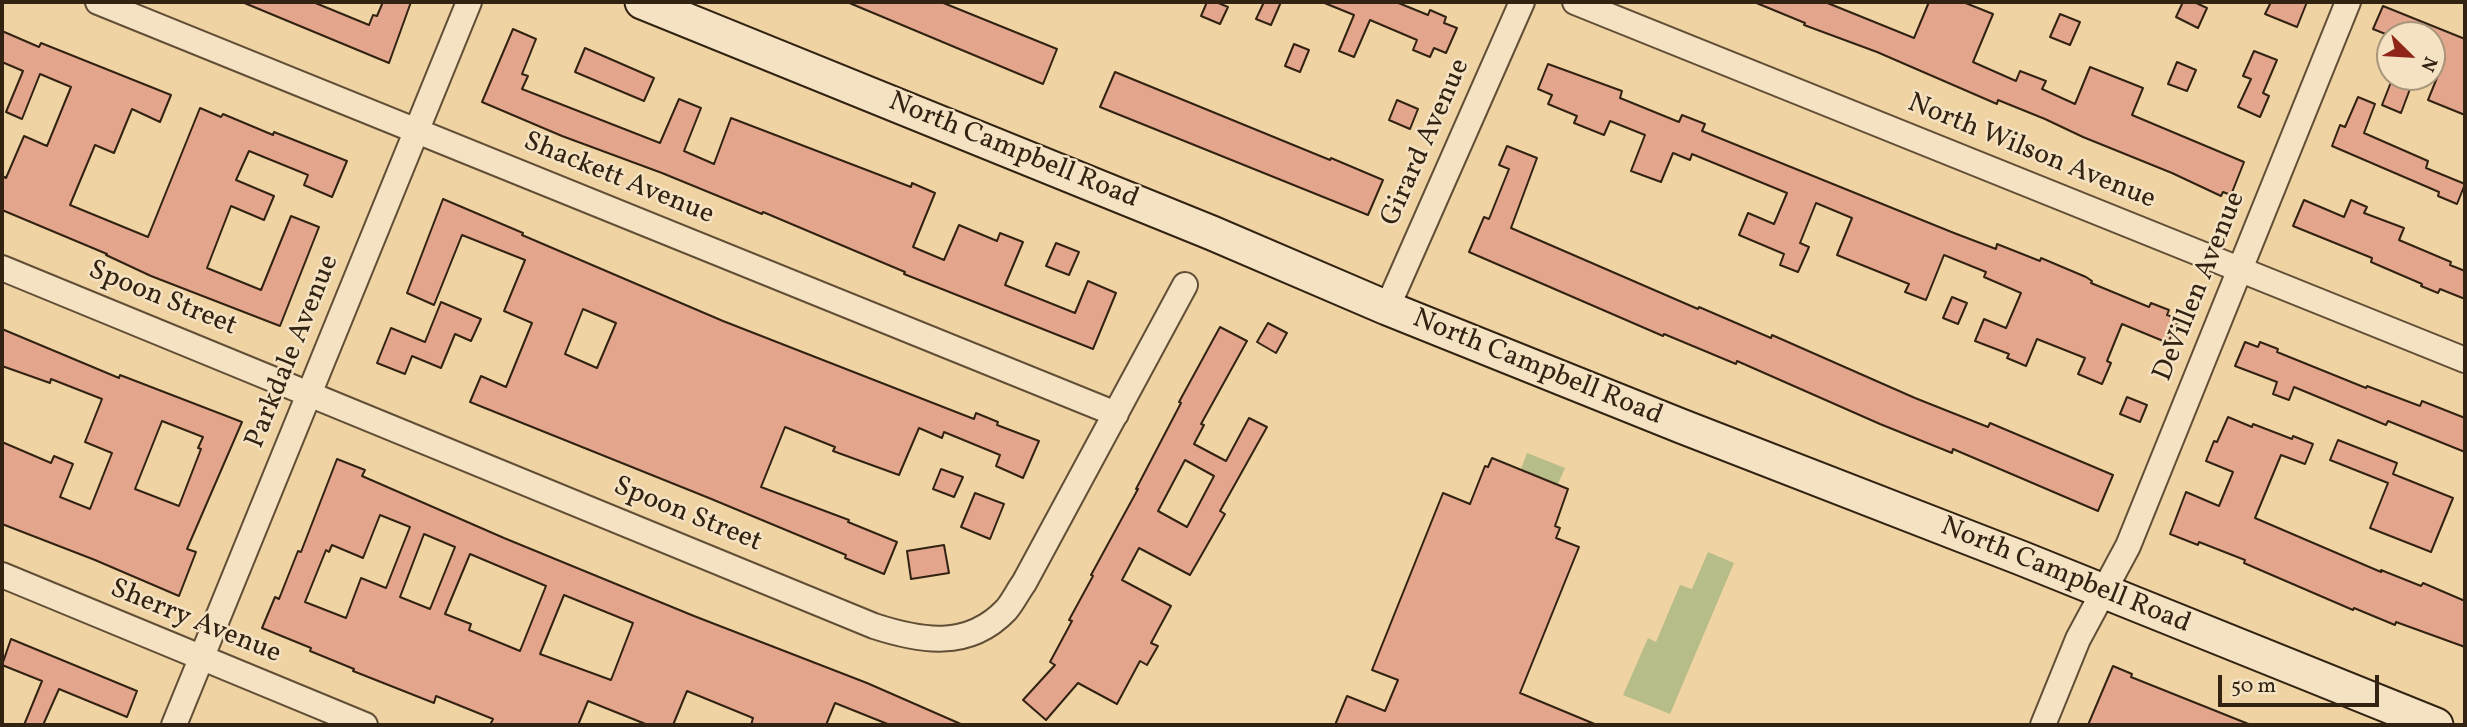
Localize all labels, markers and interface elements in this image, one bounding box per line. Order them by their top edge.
north arrow [2376,21,2446,91]
text: N [2414,52,2443,75]
street label: Girard Avenue [1375,54,1479,232]
street label: North Campbell Road [883,87,1143,217]
street label: North Wilson Avenue [1902,88,2160,218]
street label: Shackett Avenue [518,126,718,234]
street label: DeVillen Avenue [2148,187,2254,387]
street label: Parkdale Avenue [240,251,348,453]
street label: Spoon Street [83,255,241,345]
street label: North Campbell Road [1407,304,1667,434]
street label: Spoon Street [608,471,766,561]
street label: North Campbell Road [1935,512,2195,642]
street label: Sherry Avenue [105,573,285,673]
scale bar [2222,660,2383,704]
text: 50 m [2231,672,2276,701]

